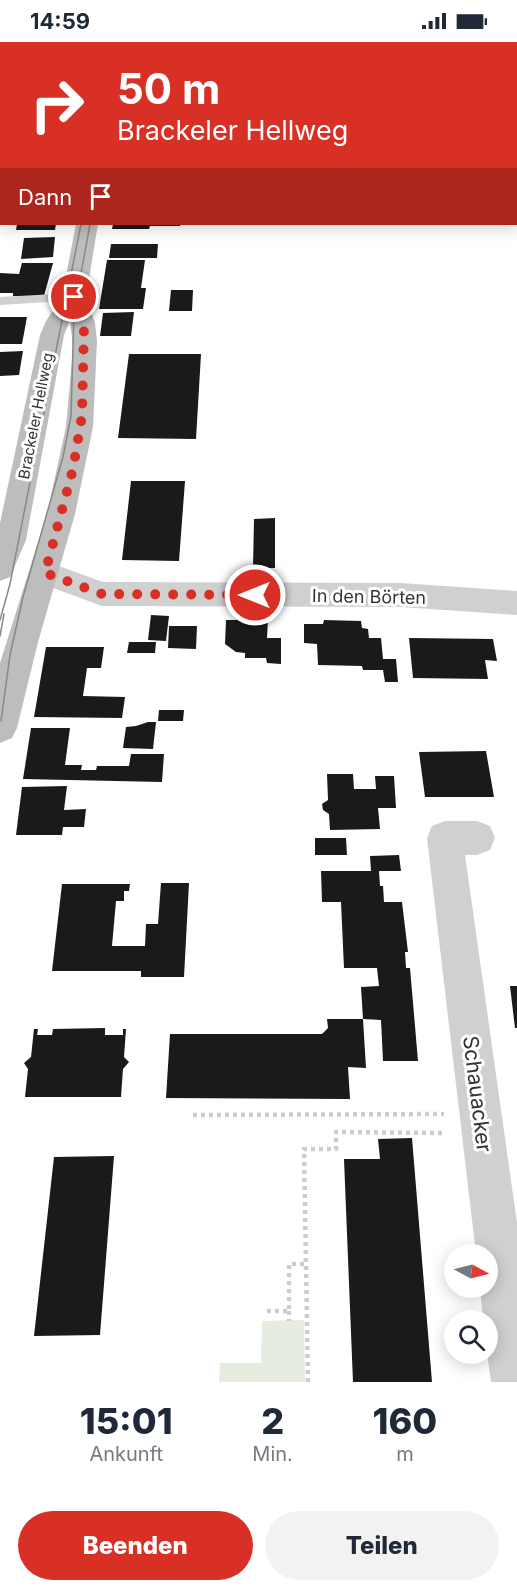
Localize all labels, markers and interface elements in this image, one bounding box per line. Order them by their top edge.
text: 14:59 [30,8,90,34]
text: 50 m [117,63,220,114]
icon: right [18,66,96,144]
text: Brackeler Hellweg [117,114,348,147]
icon: arrive [84,180,117,213]
text: Dann [18,184,72,210]
pin [48,271,99,322]
icon: arrive [57,280,90,313]
street label: Brackeler Hellweg [14,351,57,481]
position arrow [223,563,287,627]
street label: In den Börten [312,585,426,608]
street label: Schauacker [458,1034,497,1154]
north arrow [444,1244,498,1298]
map controls [444,1244,498,1364]
button: search [444,1310,498,1364]
text: 15:01 [80,1399,173,1443]
text: 2 [261,1399,284,1443]
text: 160 [373,1399,437,1443]
text: Ankunft [89,1442,163,1466]
text: Min. [252,1442,293,1466]
text: m [396,1442,414,1466]
button: Beenden [18,1511,253,1580]
button: Teilen [265,1511,499,1580]

